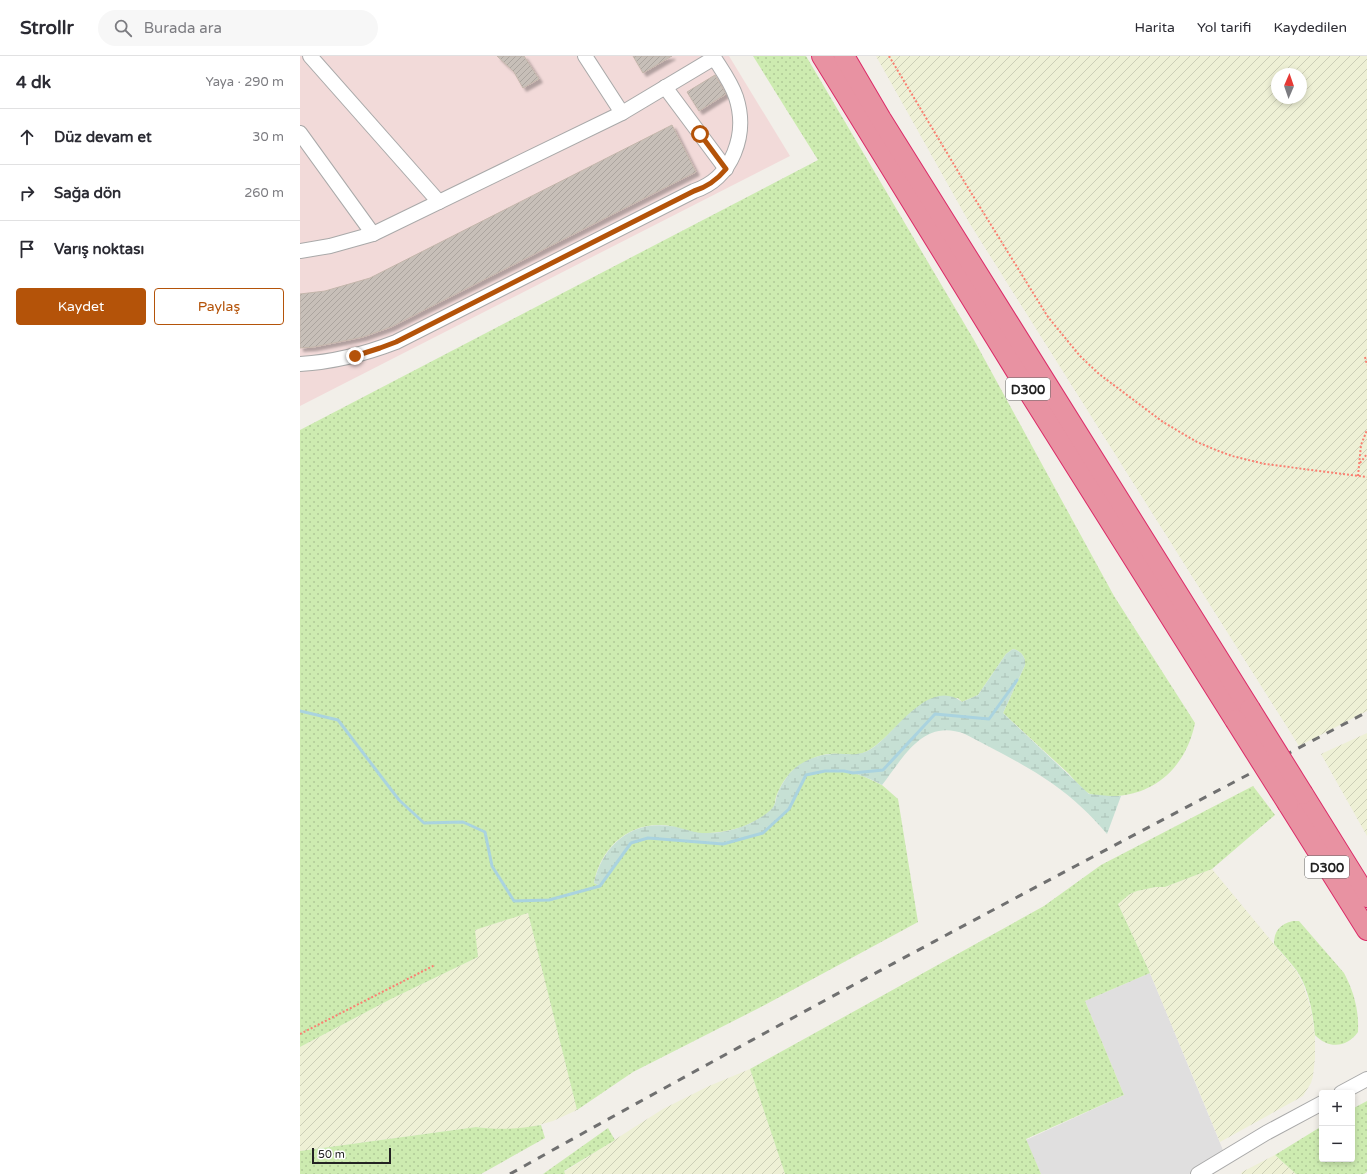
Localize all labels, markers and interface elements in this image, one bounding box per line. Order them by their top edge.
search box [98,10,378,46]
text: Strollr [20,17,74,39]
icon: search [112,17,134,39]
text: Burada ara [144,19,222,37]
text: Harita [1134,19,1175,36]
text: Yol tarifi [1197,19,1251,36]
text: Kaydedilen [1273,19,1347,36]
north arrow [1271,68,1307,104]
text: 4 dk [16,72,51,93]
text: Yaya · 290 m [205,74,284,90]
route start [691,125,709,143]
icon: ahead [16,126,38,148]
text: Düz devam et [54,128,152,146]
text: 30 m [252,129,284,145]
icon: right [16,182,38,204]
text: Sağa dön [54,184,121,202]
text: 260 m [244,185,284,201]
icon: arrive [16,238,38,260]
text: Varış noktası [54,240,144,258]
button: Kaydet [16,288,146,325]
button: Paylaş [154,288,284,325]
route end [346,347,364,365]
road number: D300 [1006,378,1050,400]
road number: D300 [1305,856,1349,878]
map controls [1319,1090,1355,1162]
button: + [1319,1090,1355,1126]
button: − [1319,1126,1355,1162]
scale bar [312,1146,391,1165]
text: 50 m [318,1148,345,1161]

